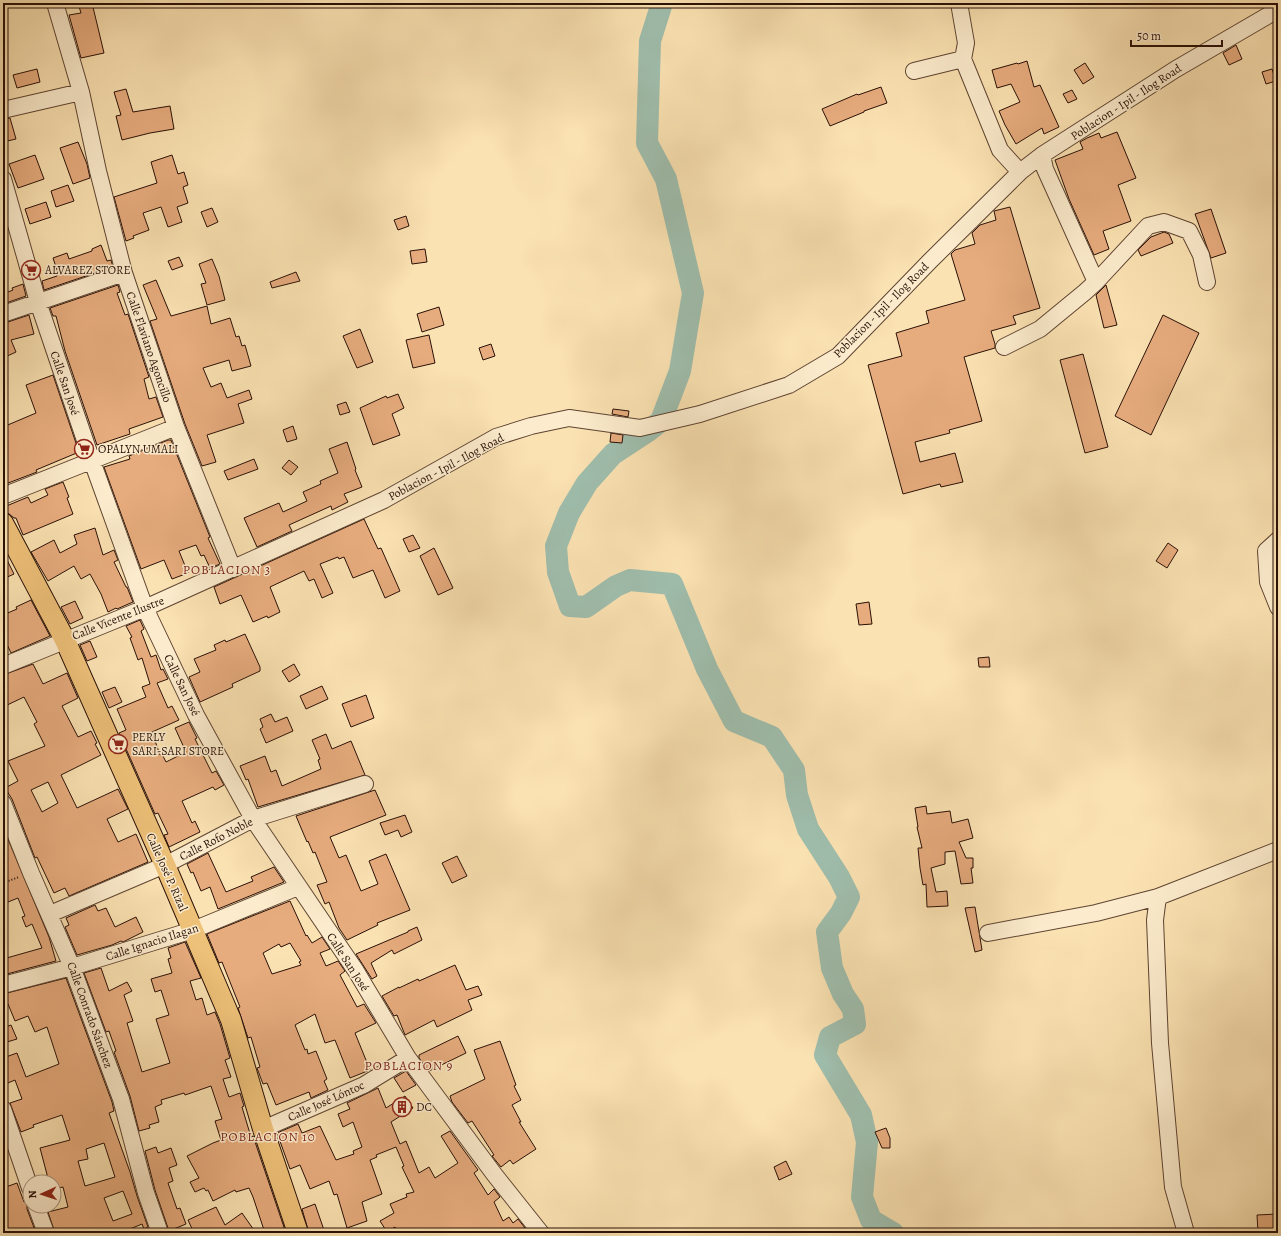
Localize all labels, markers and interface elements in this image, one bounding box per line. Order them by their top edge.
scale bar [1131,22,1222,48]
text: 50 m [1137,28,1161,44]
street label: Poblacion - Ipil - Ilog Road [1068,60,1185,144]
street label: Poblacion - Ipil - Ilog Road [830,258,933,361]
supermarket icon: ALVAREZ STORE [20,259,42,281]
place label: ALVAREZ STORE [44,262,131,278]
street label: Calle Flaviano Agoncillo [123,289,175,405]
street label: Calle San José [47,349,83,417]
street label: Poblacion - Ipil - Ilog Road [385,429,507,504]
supermarket icon: OPALYN UMALI [73,438,95,460]
place label: OPALYN UMALI [98,441,178,457]
district label: POBLACION 3 [183,561,271,578]
street label: Calle Vicente Ilustre [70,592,166,644]
street label: Calle San José [160,651,204,719]
place label: PERLY SARI-SARI STORE [132,729,224,759]
supermarket icon: PERLY SARI-SARI STORE [107,733,129,755]
street label: Calle Rofo Noble [176,814,256,864]
street label: Calle José P. Rizal [143,830,191,914]
street label: Calle Ignacio Ilagan [104,919,201,965]
street label: Calle San José [323,930,373,994]
street label: Calle Conrado Sánchez [63,960,117,1070]
district label: POBLACION 9 [365,1057,453,1074]
street label: Calle José Lóntoc [285,1077,367,1125]
building icon: DC [391,1096,413,1118]
place label: DC [416,1099,432,1115]
district label: POBLACION 10 [220,1128,316,1145]
north arrow [22,1174,62,1214]
text: N [25,1190,40,1199]

